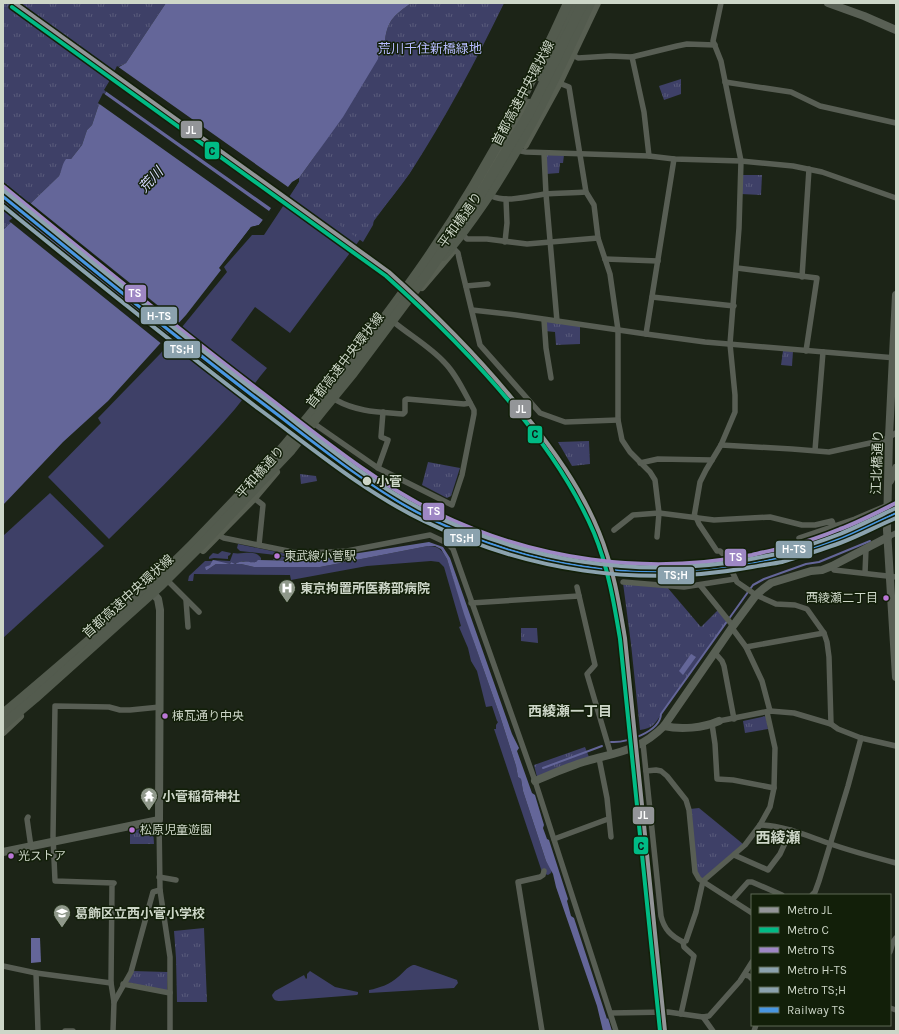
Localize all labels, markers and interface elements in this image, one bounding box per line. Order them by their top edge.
street label: 首都高速中央環状線 [489,38,557,148]
park label: 荒川千住新橋緑地 [378,41,482,56]
line badge: JL [180,120,203,139]
text: JL [186,124,197,137]
line badge: C [204,141,220,160]
text: C [209,145,216,158]
water label: 荒川 [135,163,168,196]
street label: 平和橋通り [435,189,485,251]
line badge: TS [124,284,147,303]
text: TS [129,287,141,300]
line badge: H-TS [140,306,178,325]
street label: 首都高速中央環状線 [303,309,387,411]
text: H-TS [147,310,171,323]
line badge: TS;H [163,340,201,359]
text: TS;H [170,343,194,356]
line badge: JL [509,399,532,419]
text: JL [516,403,527,416]
line badge: C [527,425,543,444]
text: C [532,428,539,441]
street label: 江北橋通り [868,429,886,495]
street label: 平和橋通り [233,443,287,501]
place label: 小菅 [376,474,402,489]
marker: 小菅 [361,475,373,487]
line badge: TS [422,502,445,521]
text: TS [428,505,440,518]
line badge: TS;H [443,528,481,547]
text: TS;H [450,532,474,545]
line badge: H-TS [775,540,813,559]
text: H-TS [782,543,806,556]
line badge: TS [724,548,747,567]
place label: 東武線小菅駅 [284,549,356,563]
street label: 首都高速中央環状線 [80,551,176,641]
marker: 東武線小菅駅 [272,551,282,561]
text: TS [730,551,742,564]
line badge: TS;H [657,566,695,585]
text: TS;H [664,569,688,582]
hospital icon: 東京拘置所医務部病院 [277,578,297,603]
place label: 東京拘置所医務部病院 [300,581,430,596]
place label: 西綾瀬二丁目 [806,591,878,605]
marker: 西綾瀬二丁目 [881,593,891,603]
district label: 西綾瀬一丁目 [528,703,612,720]
place label: 棟瓦通り中央 [172,709,244,723]
marker: 棟瓦通り中央 [160,711,170,721]
temple icon: 小菅稲荷神社 [139,786,159,811]
place label: 小菅稲荷神社 [162,789,240,804]
line badge: JL [632,806,655,825]
text: JL [638,809,649,822]
place label: 松原児童遊園 [140,823,212,837]
marker: 松原児童遊園 [127,825,137,835]
district label: 西綾瀬 [755,829,801,847]
line badge: C [633,836,649,855]
text: C [638,840,645,853]
place label: 光ストア [18,849,66,863]
marker: 光ストア [6,851,16,861]
legend [751,894,891,1026]
school or university icon: 葛飾区立西小菅小学校 [52,903,72,928]
text: Metro JL [787,903,832,917]
place label: 葛飾区立西小菅小学校 [75,906,205,921]
text: Metro C [787,923,829,937]
text: Metro TS [787,943,835,957]
text: Metro H-TS [787,963,847,977]
text: Metro TS;H [787,983,846,997]
text: Railway TS [787,1003,845,1017]

